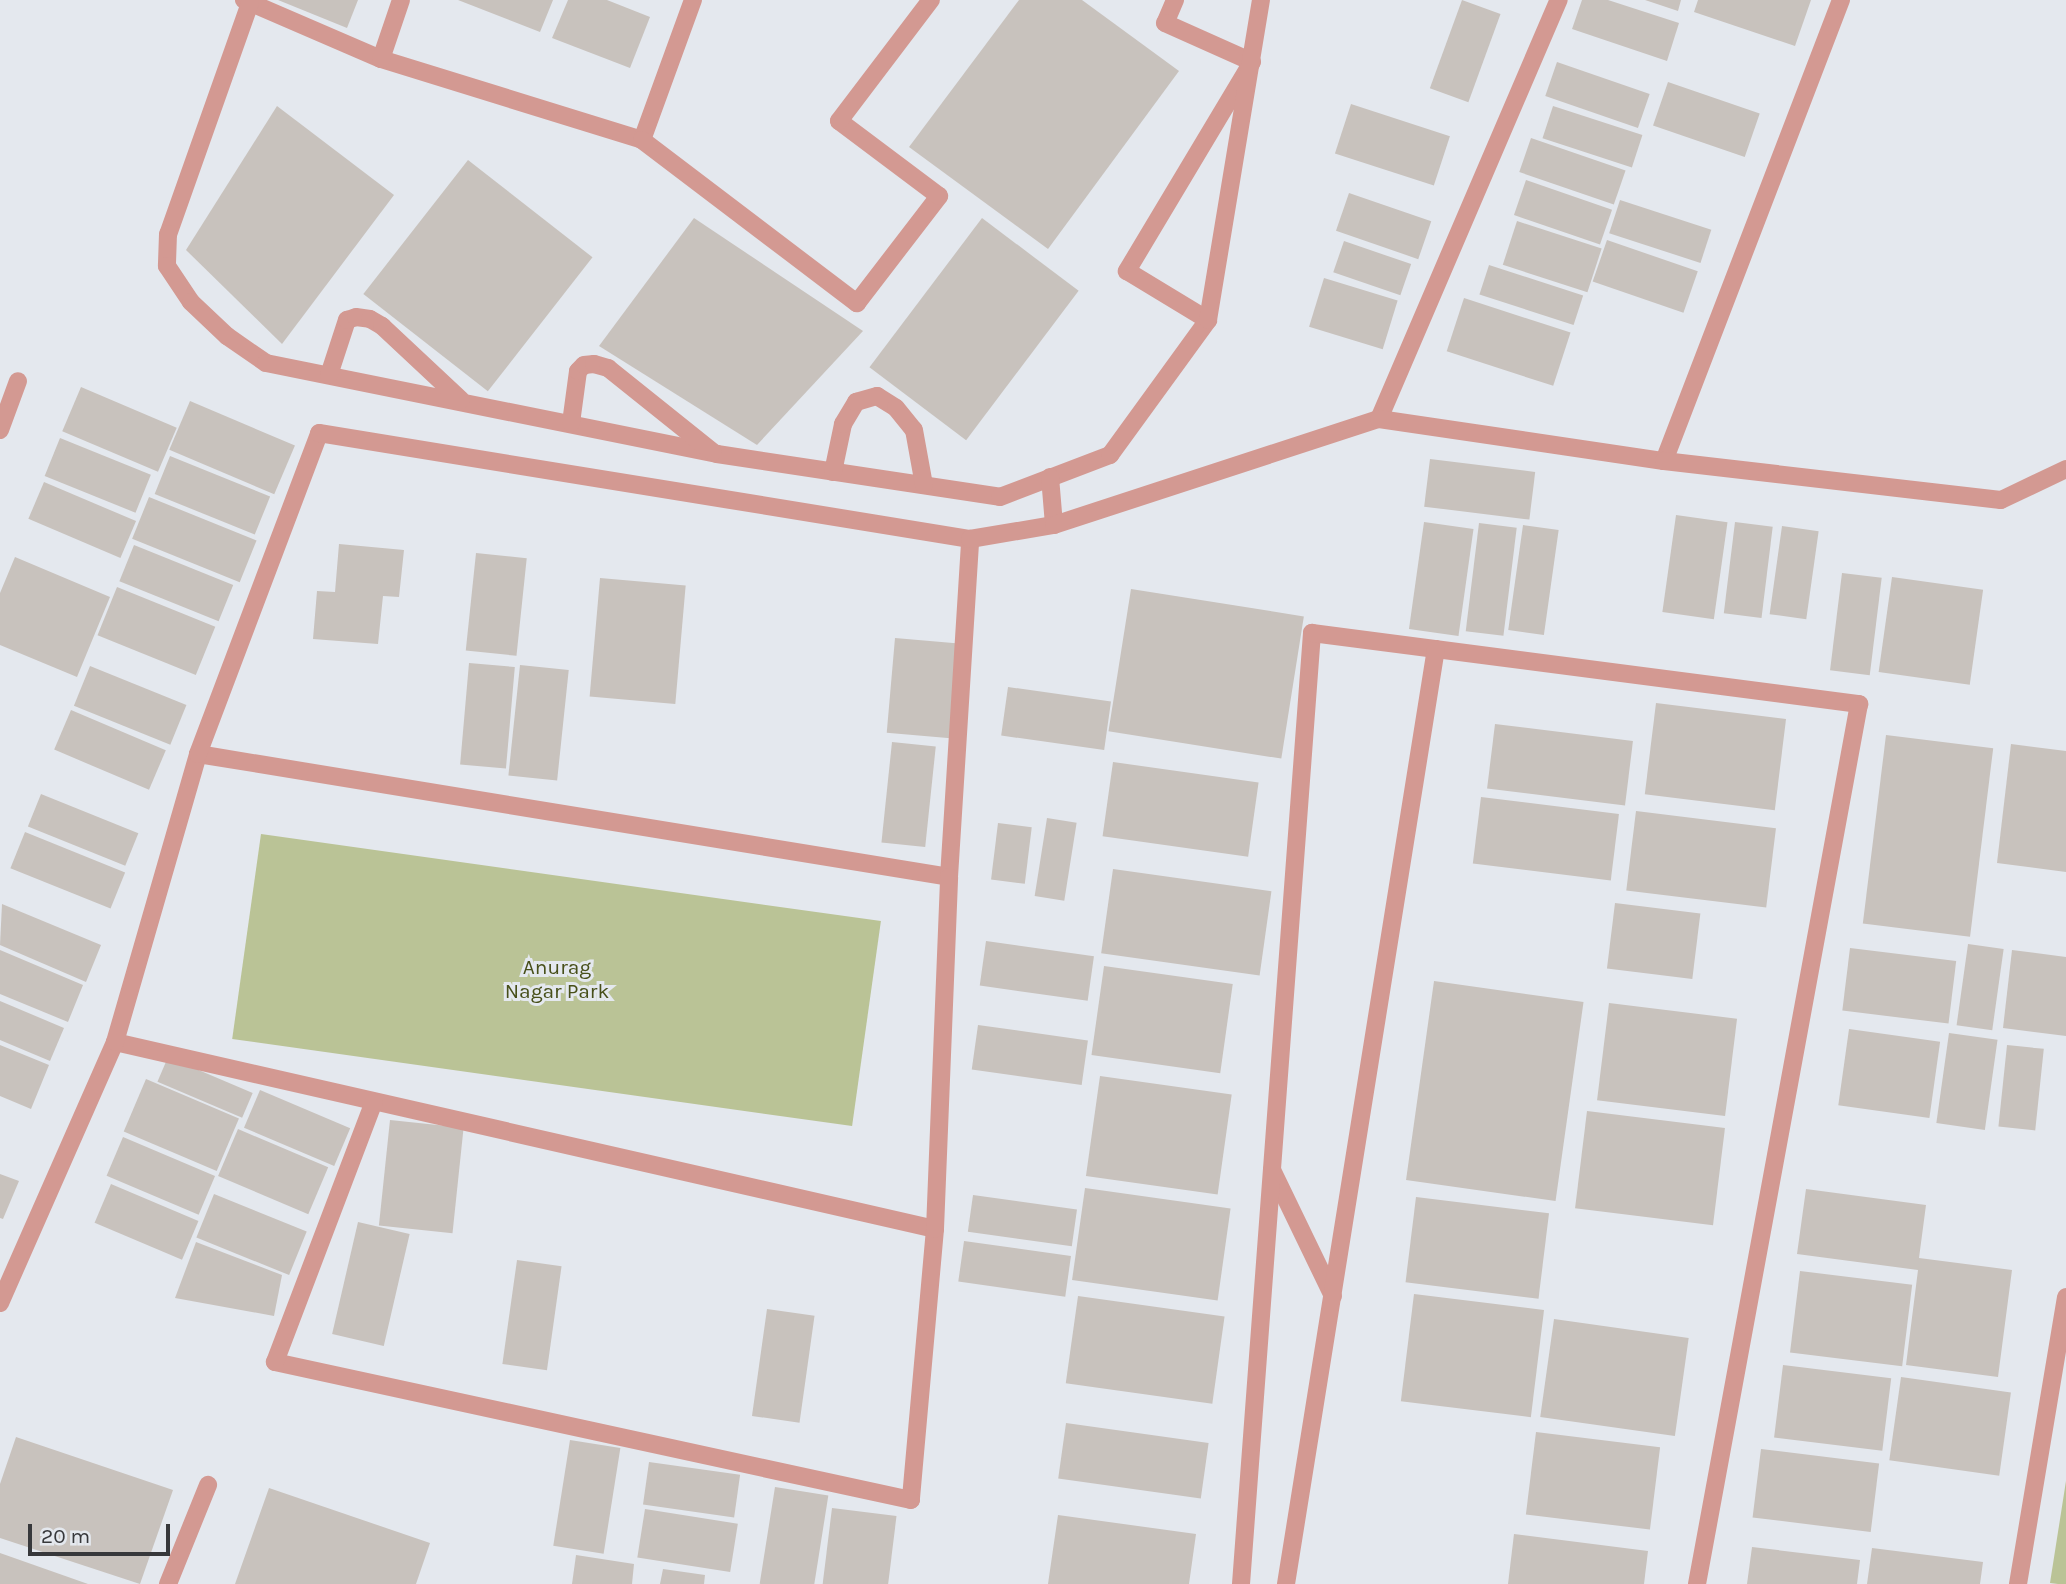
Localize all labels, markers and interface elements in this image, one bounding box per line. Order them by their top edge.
park label: Anurag Nagar Park [505,954,609,1004]
scale bar [32,1510,173,1554]
text: 20 m [41,1524,90,1548]

